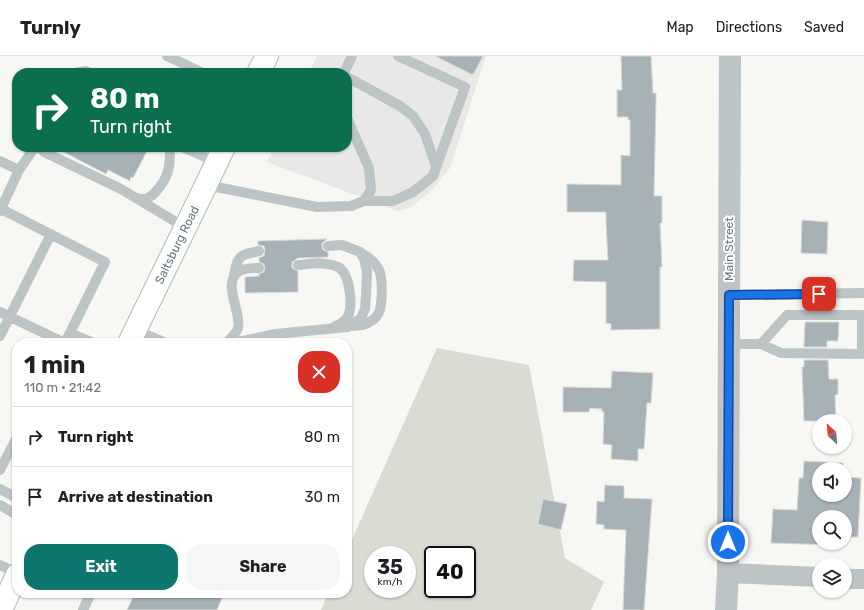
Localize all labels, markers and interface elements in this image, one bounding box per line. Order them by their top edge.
text: Turnly [20,16,81,39]
text: Map [667,19,694,36]
text: Directions [716,19,782,36]
text: Saved [804,19,844,36]
text: 80 m [90,82,160,115]
icon: right [24,84,76,136]
text: Turn right [90,116,172,138]
street label: Saltsburg Road [152,204,202,286]
street label: Main Street [722,217,736,281]
pin [802,277,836,311]
icon: arrive [808,283,830,305]
text: 1 min [24,351,85,379]
button: close [298,351,340,393]
text: 110 m · 21:42 [24,380,101,395]
north arrow [812,414,852,454]
map controls [812,414,852,598]
icon: right [24,426,46,448]
text: Turn right [58,428,133,446]
text: 80 m [304,428,340,446]
button: sound [812,462,852,502]
icon: arrive [24,486,46,508]
text: Arrive at destination [58,488,213,506]
text: 30 m [304,488,340,506]
button: search [812,510,852,550]
position arrow [707,521,749,563]
button: Exit [24,544,178,590]
button: Share [186,544,340,590]
speed limit sign: 40 [424,546,476,598]
text: 35 [377,555,403,579]
button: layers [812,558,852,598]
text: km/h [378,576,402,588]

